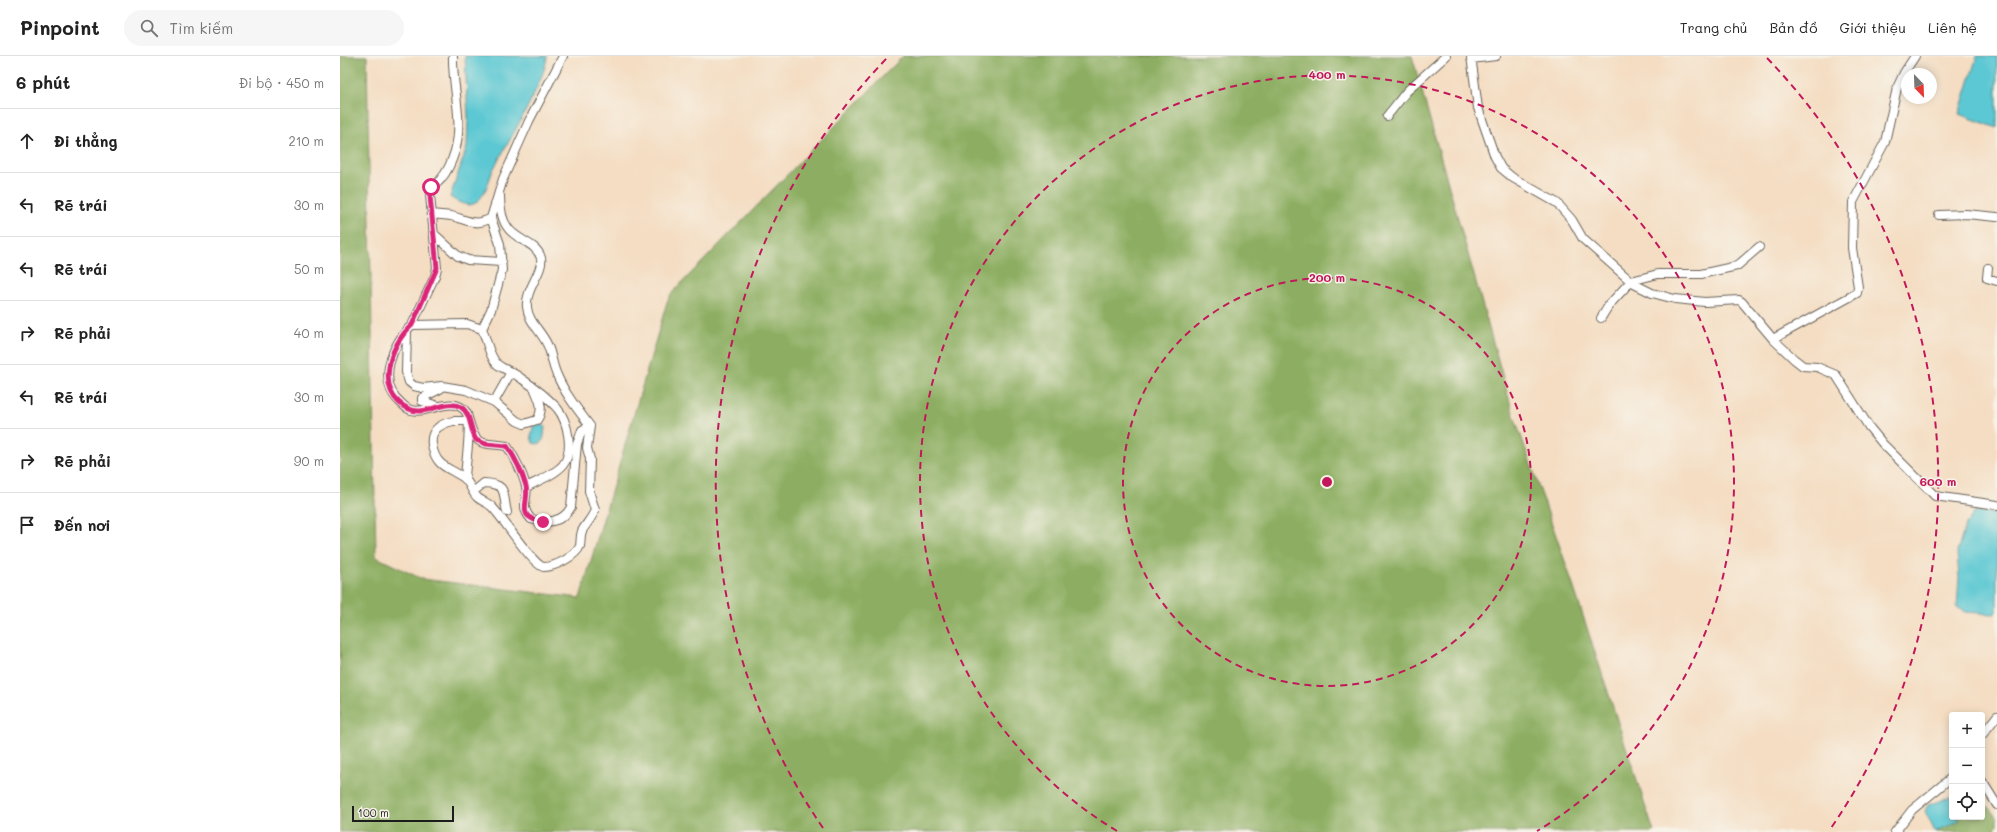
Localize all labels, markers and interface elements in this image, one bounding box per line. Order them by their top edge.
search box [124,10,404,46]
text: Pinpoint [20,15,100,40]
icon: search [138,17,160,39]
text: Tìm kiếm [170,18,233,38]
text: Trang chủ [1680,18,1747,37]
text: Bản đồ [1769,18,1817,37]
text: Giới thiệu [1839,18,1906,37]
text: Liên hệ [1928,18,1977,37]
text: 400 m [1309,66,1345,82]
north arrow [1901,68,1937,104]
text: 6 phút [16,71,70,93]
text: Đi bộ · 450 m [239,74,324,91]
icon: ahead [16,130,38,152]
text: Đi thẳng [54,131,117,151]
text: 210 m [288,132,324,149]
route start [422,178,440,196]
icon: left [16,194,38,216]
text: Rẽ trái [54,195,107,215]
text: 30 m [294,196,324,213]
icon: left [16,258,38,280]
text: Rẽ trái [54,259,107,279]
text: 50 m [294,260,324,277]
text: 200 m [1309,269,1345,285]
icon: right [16,322,38,344]
text: Rẽ phải [54,323,111,343]
text: 40 m [294,324,324,341]
icon: left [16,386,38,408]
text: Rẽ trái [54,387,107,407]
text: 30 m [294,388,324,405]
icon: right [16,450,38,472]
text: Rẽ phải [54,451,111,471]
text: 90 m [294,452,324,469]
text: 600 m [1920,473,1956,489]
centre of rings [1320,475,1334,489]
route end [534,513,552,531]
icon: arrive [16,514,38,536]
text: Đến nơi [54,515,110,535]
map controls [1949,712,1985,820]
button: + [1949,712,1985,748]
button: − [1949,748,1985,784]
button: locate [1949,784,1985,820]
scale bar [352,804,454,823]
text: 100 m [358,805,389,820]

